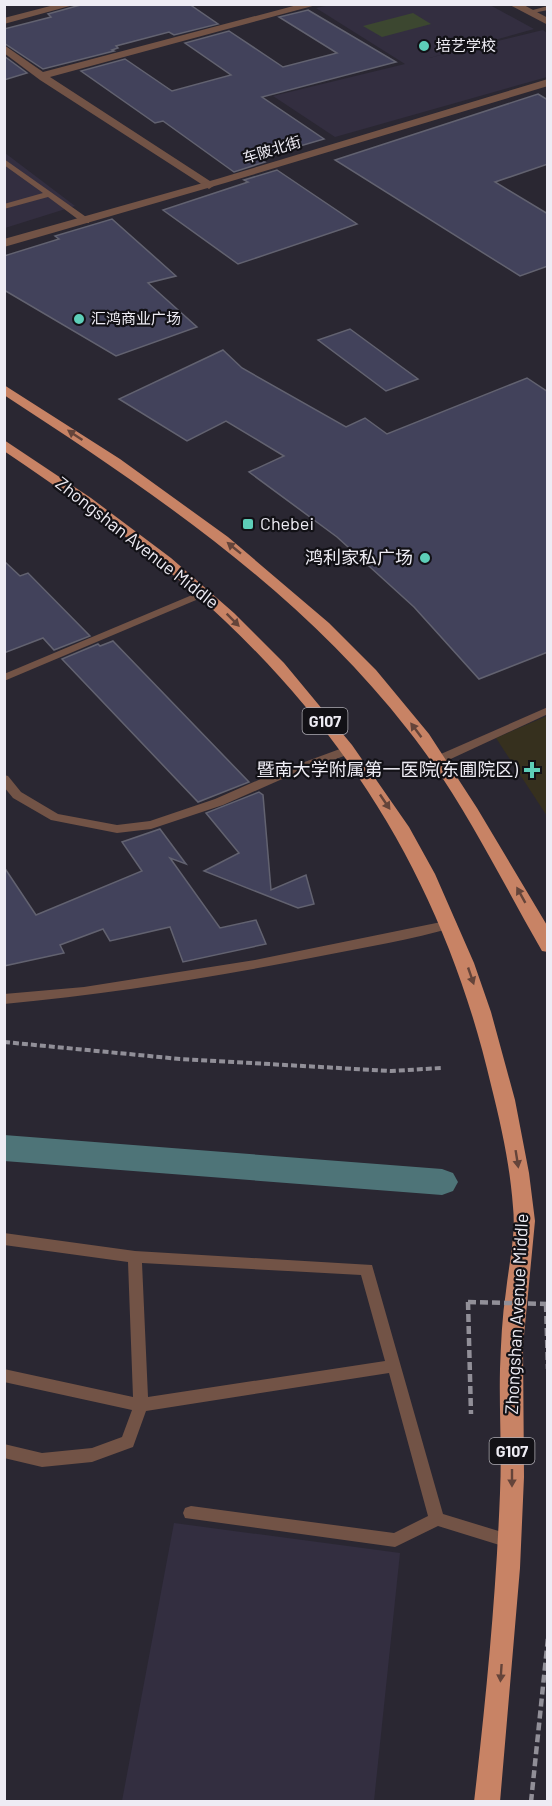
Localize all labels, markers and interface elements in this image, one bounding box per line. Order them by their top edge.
place label: 培艺学校 [436,36,496,54]
marker: 培艺学校 [417,39,431,53]
street label: 车陂北街 [240,132,303,166]
place label: 汇鸿商业广场 [91,309,181,327]
marker: 汇鸿商业广场 [72,312,86,326]
one-way arrow [68,429,84,441]
street label: Zhongshan Avenue Middle [52,472,224,613]
place label: Chebei [260,512,314,534]
marker: Chebei [241,517,255,531]
one-way arrow [227,542,242,554]
place label: 鸿利家私广场 [305,546,413,568]
marker: 鸿利家私广场 [418,551,432,565]
one-way arrow [226,613,240,627]
road number: G107 [302,708,348,734]
one-way arrow [410,723,422,739]
place label: 暨南大学附属第一医院(东圃院区) [257,758,518,780]
marker: 暨南大学附属第一医院(东圃院区) [523,761,541,779]
one-way arrow [379,794,390,810]
one-way arrow [516,886,526,903]
one-way arrow [467,967,476,985]
one-way arrow [512,1149,521,1168]
street label: Zhongshan Avenue Middle [500,1213,532,1415]
road number: G107 [490,1438,534,1464]
one-way arrow [507,1469,517,1488]
one-way arrow [496,1664,506,1683]

